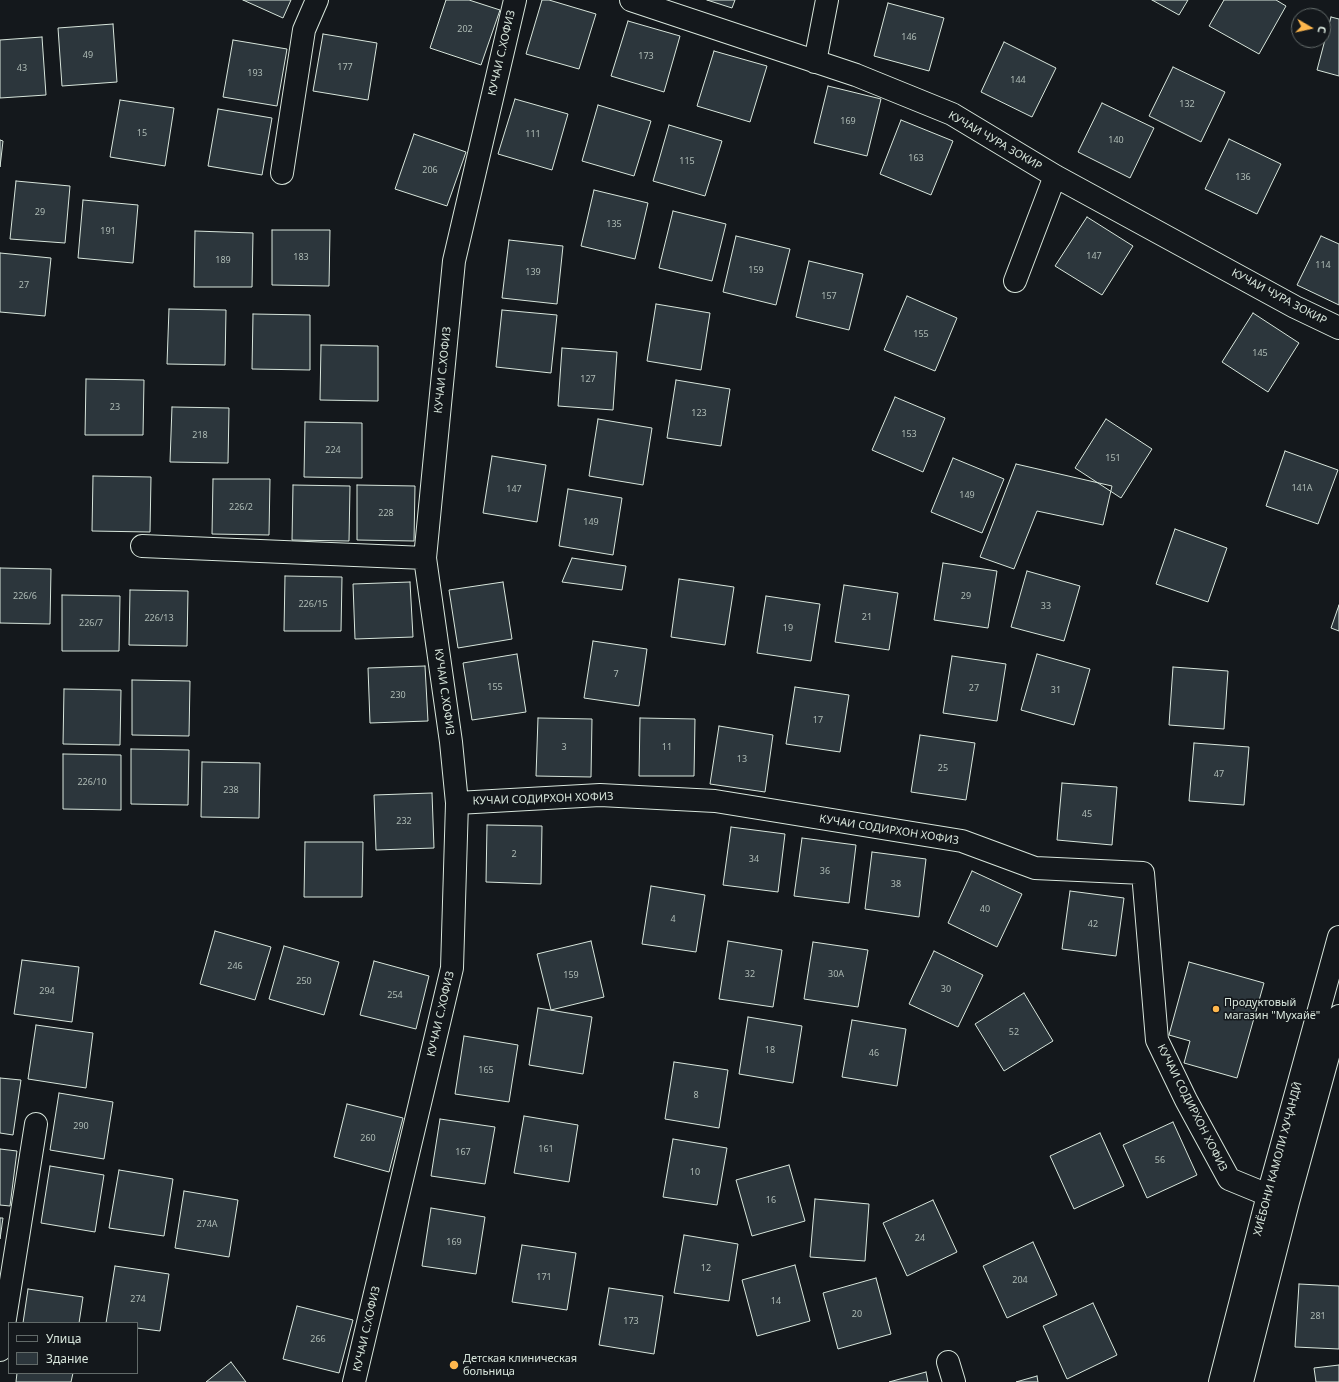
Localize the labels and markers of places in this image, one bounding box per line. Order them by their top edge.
place label: Продуктовый магазин "Мухайё" [1224,996,1320,1022]
marker: Продуктовый магазин "Мухайё" [1211,1004,1221,1014]
place label: Детская клиническая больница [463,1352,577,1378]
marker: Детская клиническая больница [448,1359,460,1371]

